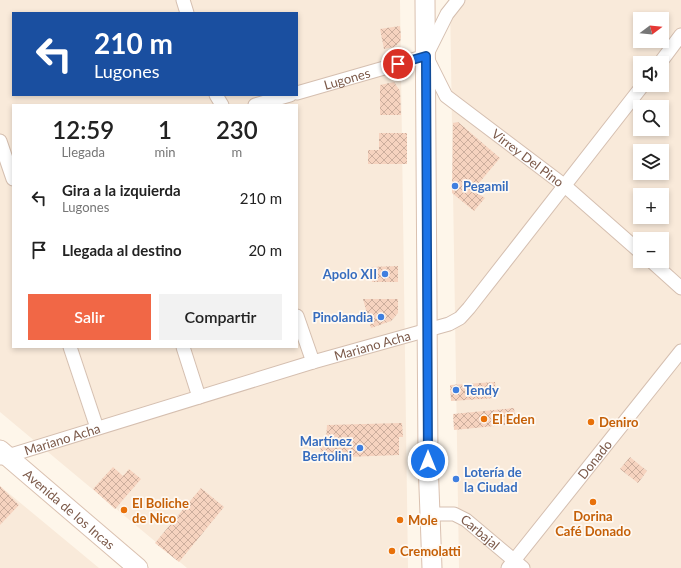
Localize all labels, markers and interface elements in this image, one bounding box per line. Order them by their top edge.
north arrow [633,12,669,48]
map controls [633,12,669,268]
text: 210 m [94,26,173,60]
icon: left [28,28,80,80]
pin [381,47,415,81]
icon: arrive [387,53,409,75]
button: sound [633,56,669,92]
text: Lugones [94,60,160,82]
street label: Lugones [322,64,372,93]
button: search [633,100,669,136]
text: 12:59 [52,115,114,144]
text: 1 [158,115,172,144]
text: 230 [216,115,258,144]
street label: Virrey Del Pino [489,125,567,190]
text: Llegada [61,144,105,160]
text: min [154,144,176,160]
text: m [231,144,242,160]
button: layers [633,144,669,180]
place label: Pegamil [463,178,509,194]
text: Gira a la izquierda [62,181,181,199]
marker: Pegamil [450,181,460,191]
icon: left [28,187,50,209]
button: + [633,188,669,224]
text: 210 m [240,189,282,207]
text: Lugones [62,199,109,215]
button: − [633,232,669,268]
icon: arrive [28,239,50,261]
text: Llegada al destino [62,241,182,259]
text: 20 m [248,241,282,259]
place label: Apolo XII [322,266,377,282]
marker: Apolo XII [380,269,390,279]
button: Salir [28,294,151,340]
button: Compartir [159,294,282,340]
place label: Pinolandia [312,309,373,325]
marker: Pinolandia [376,312,386,322]
street label: Mariano Acha [332,327,412,364]
place label: Tendy [464,382,499,398]
marker: Tendy [451,385,461,395]
place label: El Eden [492,411,535,427]
marker: El Eden [479,414,489,424]
place label: Deniro [599,414,639,430]
marker: Deniro [586,417,596,427]
street label: Mariano Acha [22,420,102,458]
place label: Martínez Bertolini [300,433,352,464]
street label: Donado [574,437,615,482]
position arrow [407,440,449,482]
marker: Martínez Bertolini [355,443,365,453]
place label: Lotería de la Ciudad [464,464,522,495]
street label: Avenida de los Incas [20,466,118,553]
marker: Lotería de la Ciudad [451,474,461,484]
place label: El Boliche de Nico [132,495,189,526]
marker: Dorina Café Donado [588,497,598,507]
marker: El Boliche de Nico [119,505,129,515]
place label: Dorina Café Donado [555,508,631,539]
street label: Carbajal [458,511,503,553]
place label: Mole [408,512,438,528]
marker: Mole [395,515,405,525]
place label: Cremolatti [400,543,461,559]
marker: Cremolatti [387,546,397,556]

